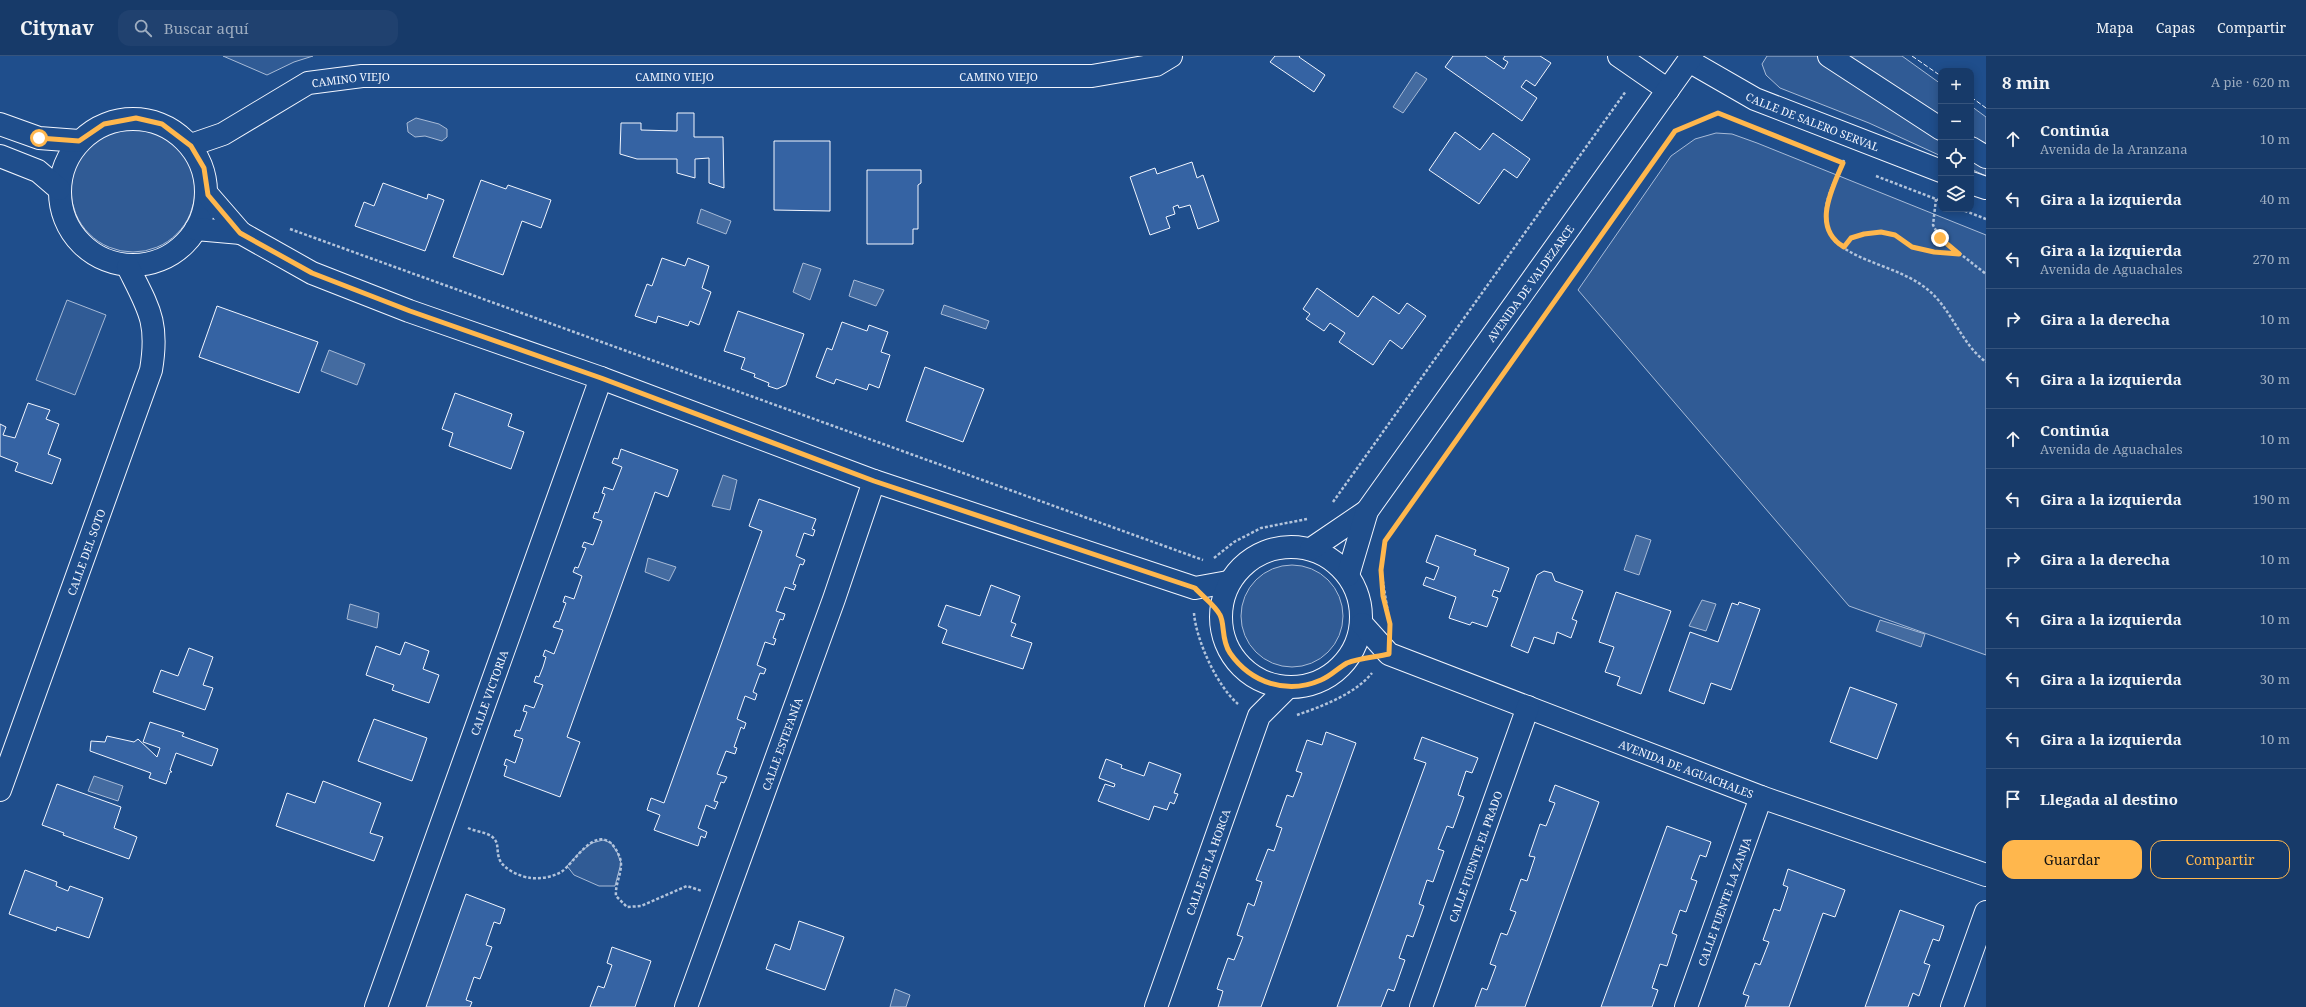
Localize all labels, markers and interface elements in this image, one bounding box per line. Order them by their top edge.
search box [118,10,398,46]
text: Citynav [20,15,94,41]
icon: search [132,17,154,39]
text: Buscar aquí [164,18,249,38]
text: Mapa [2096,18,2134,37]
text: Capas [2156,18,2195,37]
text: Compartir [2217,18,2286,37]
map controls [1938,68,1974,212]
button: + [1938,68,1974,104]
street label: CAMINO VIEJO [311,69,390,90]
street label: CAMINO VIEJO [635,69,714,84]
street label: CAMINO VIEJO [959,69,1038,84]
text: 8 min [2002,71,2050,94]
text: A pie · 620 m [2211,73,2290,91]
street label: CALLE DE SALERO SERVAL [1743,88,1882,154]
button: − [1938,104,1974,140]
text: Continúa [2040,120,2110,140]
icon: ahead [2002,128,2024,150]
route start [30,129,48,147]
text: 10 m [2260,130,2290,148]
button: locate [1938,140,1974,176]
text: Avenida de la Aranzana [2040,140,2188,158]
button: layers [1938,176,1974,212]
icon: left [2002,188,2024,210]
text: Gira a la izquierda [2040,189,2182,209]
text: 40 m [2260,190,2290,208]
street label: AVENIDA DE VALDEZARCE [1483,221,1577,345]
route end [1931,229,1949,247]
text: Gira a la izquierda [2040,240,2182,260]
icon: left [2002,248,2024,270]
text: 270 m [2253,250,2290,268]
text: Avenida de Aguachales [2040,260,2183,278]
icon: right [2002,308,2024,330]
text: Gira a la derecha [2040,309,2170,329]
text: 10 m [2260,310,2290,328]
icon: left [2002,368,2024,390]
text: Gira a la izquierda [2040,369,2182,389]
text: 30 m [2260,370,2290,388]
text: Continúa [2040,420,2110,440]
icon: ahead [2002,428,2024,450]
text: 10 m [2260,430,2290,448]
text: Avenida de Aguachales [2040,440,2183,458]
icon: left [2002,488,2024,510]
text: Gira a la izquierda [2040,489,2182,509]
text: 190 m [2253,490,2290,508]
street label: CALLE DEL SOTO [63,506,108,597]
icon: right [2002,548,2024,570]
text: Gira a la derecha [2040,549,2170,569]
text: 10 m [2260,550,2290,568]
icon: left [2002,608,2024,630]
text: Gira a la izquierda [2040,609,2182,629]
text: 10 m [2260,610,2290,628]
street label: CALLE VICTORIA [466,647,511,737]
icon: left [2002,668,2024,690]
text: Gira a la izquierda [2040,669,2182,689]
text: 30 m [2260,670,2290,688]
street label: CALLE ESTEFANÍA [758,695,805,792]
icon: left [2002,728,2024,750]
text: Gira a la izquierda [2040,729,2182,749]
text: 10 m [2260,730,2290,748]
street label: AVENIDA DE AGUACHALES [1617,736,1756,801]
icon: arrive [2002,788,2024,810]
street label: CALLE FUENTE EL PRADO [1444,789,1505,924]
text: Llegada al destino [2040,789,2178,809]
street label: CALLE DE LA HORCA [1182,806,1233,917]
street label: CALLE FUENTE LA ZANJA [1694,835,1754,968]
button: Guardar [2002,840,2142,879]
button: Compartir [2150,840,2290,879]

